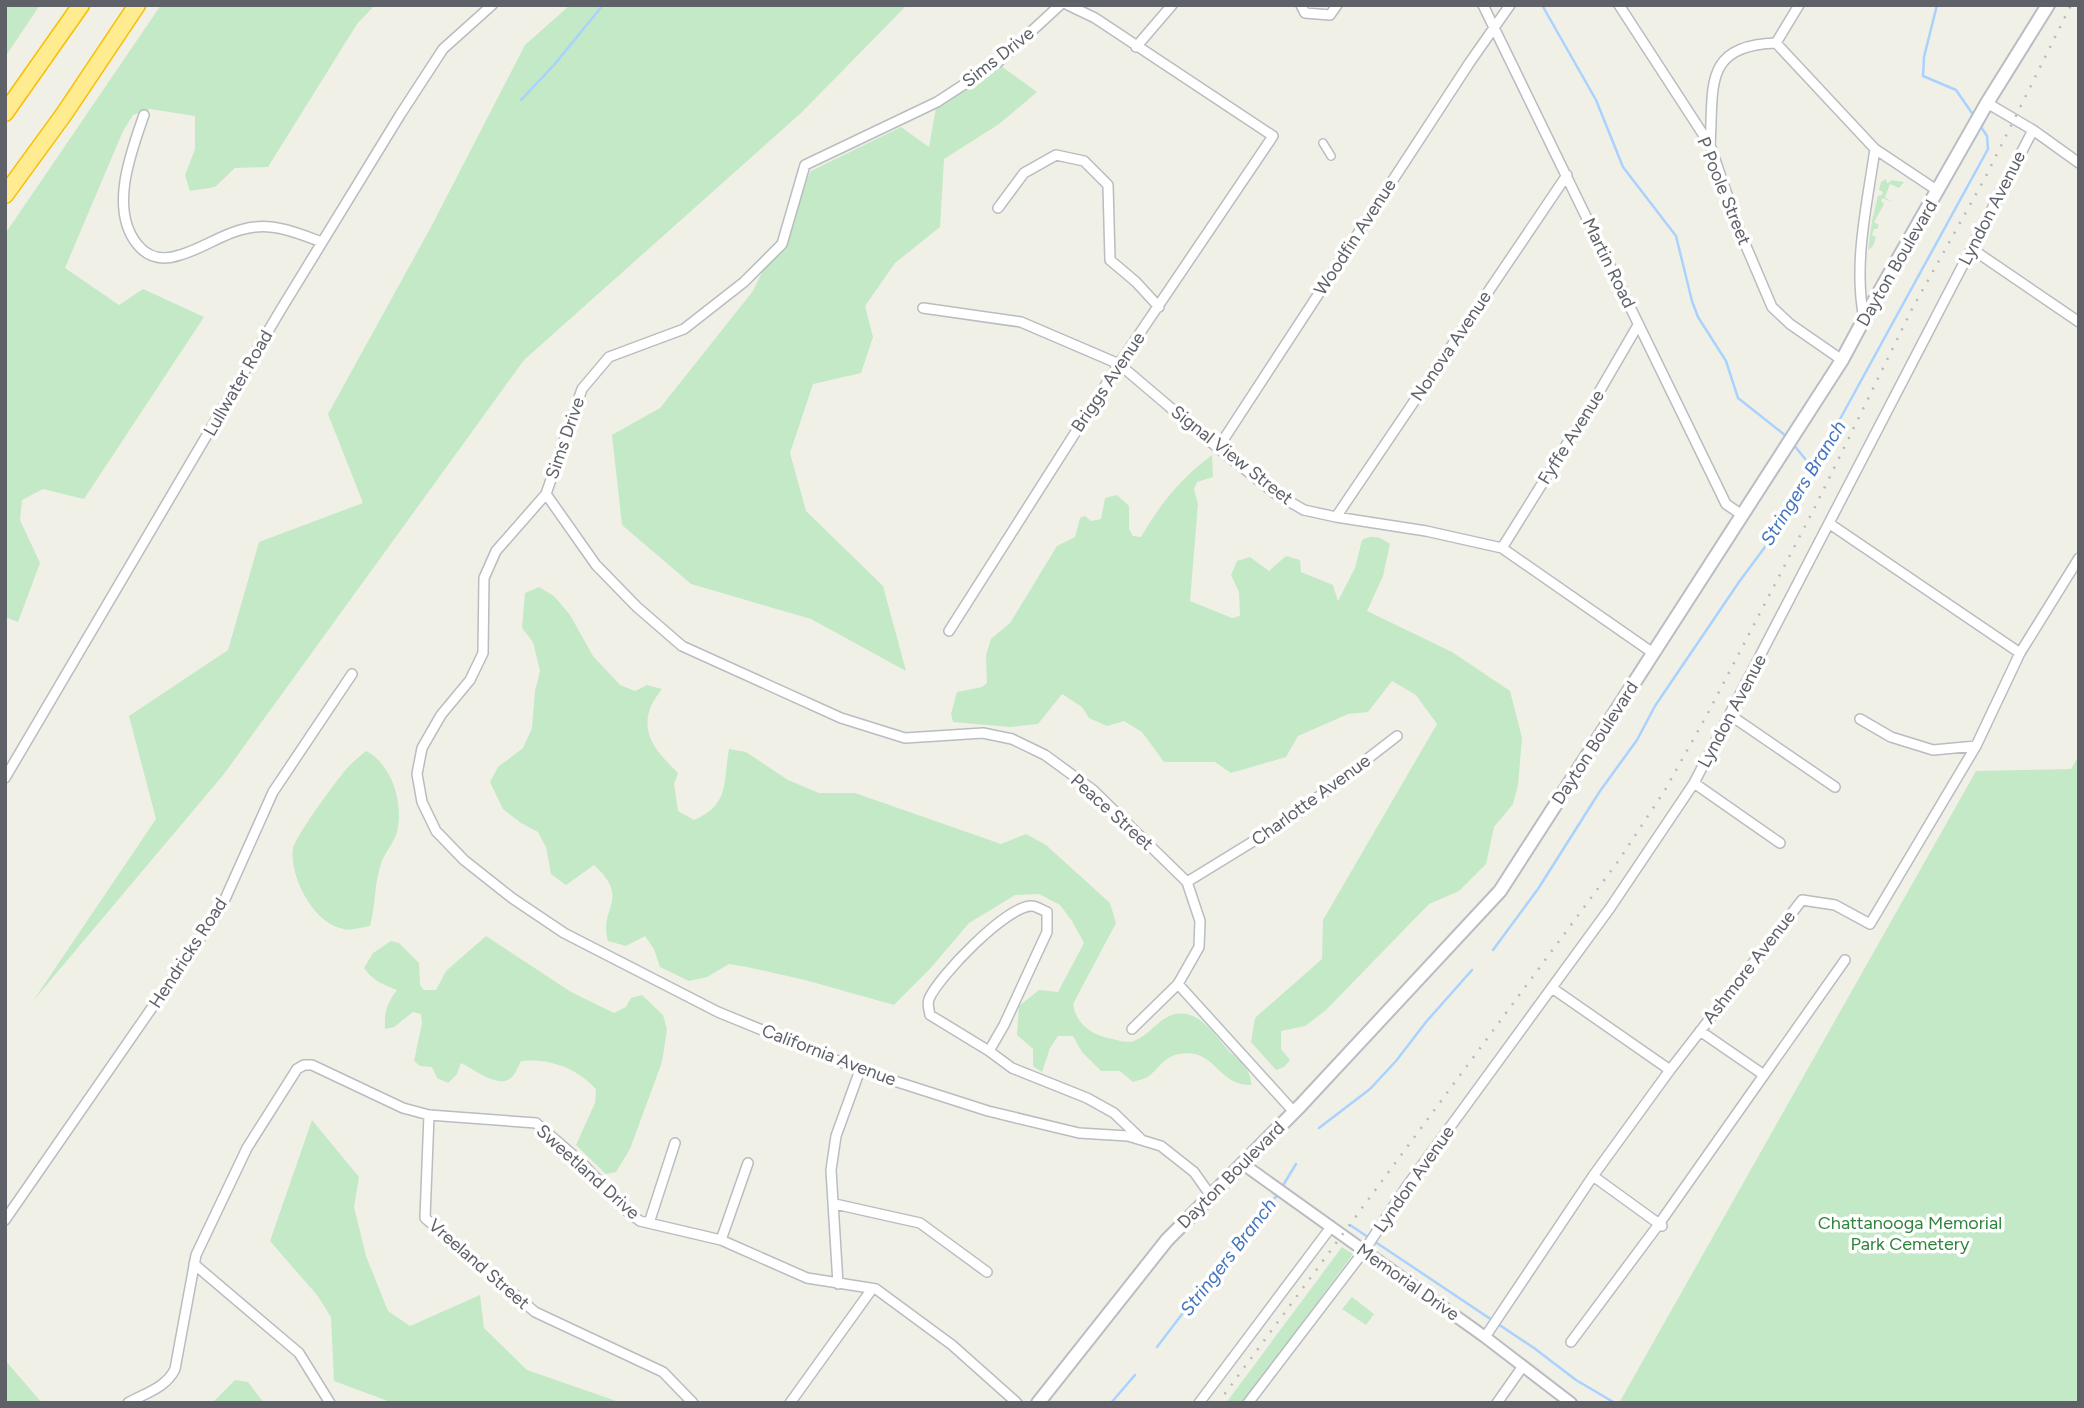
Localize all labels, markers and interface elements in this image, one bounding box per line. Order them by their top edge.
street label: Sims Drive [958,22,1038,92]
street label: P Poole Street [1692,134,1756,248]
street label: Lyndon Avenue [1954,147,2030,269]
street label: Woodfin Avenue [1309,175,1401,299]
street label: Dayton Boulevard [1852,196,1942,330]
street label: Martin Road [1578,214,1640,312]
street label: Nonova Avenue [1406,287,1496,405]
street label: Lullwater Road [199,326,277,440]
street label: Briggs Avenue [1066,328,1150,436]
street label: Fyffe Avenue [1533,385,1609,488]
street label: Sims Drive [541,394,589,482]
street label: Signal View Street [1167,401,1297,510]
water label: Stringers Branch [1755,416,1851,550]
street label: Lyndon Avenue [1693,650,1771,771]
street label: Dayton Boulevard [1547,677,1643,809]
street label: Charlotte Avenue [1247,749,1375,850]
street label: Peace Street [1066,769,1158,855]
street label: Hendricks Road [144,894,232,1012]
street label: Ashmore Avenue [1698,906,1800,1028]
street label: California Avenue [759,1019,899,1091]
street label: Dayton Boulevard [1173,1117,1289,1233]
street label: Sweetland Drive [532,1120,644,1224]
street label: Lyndon Avenue [1369,1121,1459,1237]
water label: Stringers Branch [1175,1193,1281,1320]
park label: Chattanooga Memorial Park Cemetery [1818,1212,2002,1255]
street label: Vreeland Street [424,1214,534,1314]
street label: Memorial Drive [1352,1238,1464,1326]

